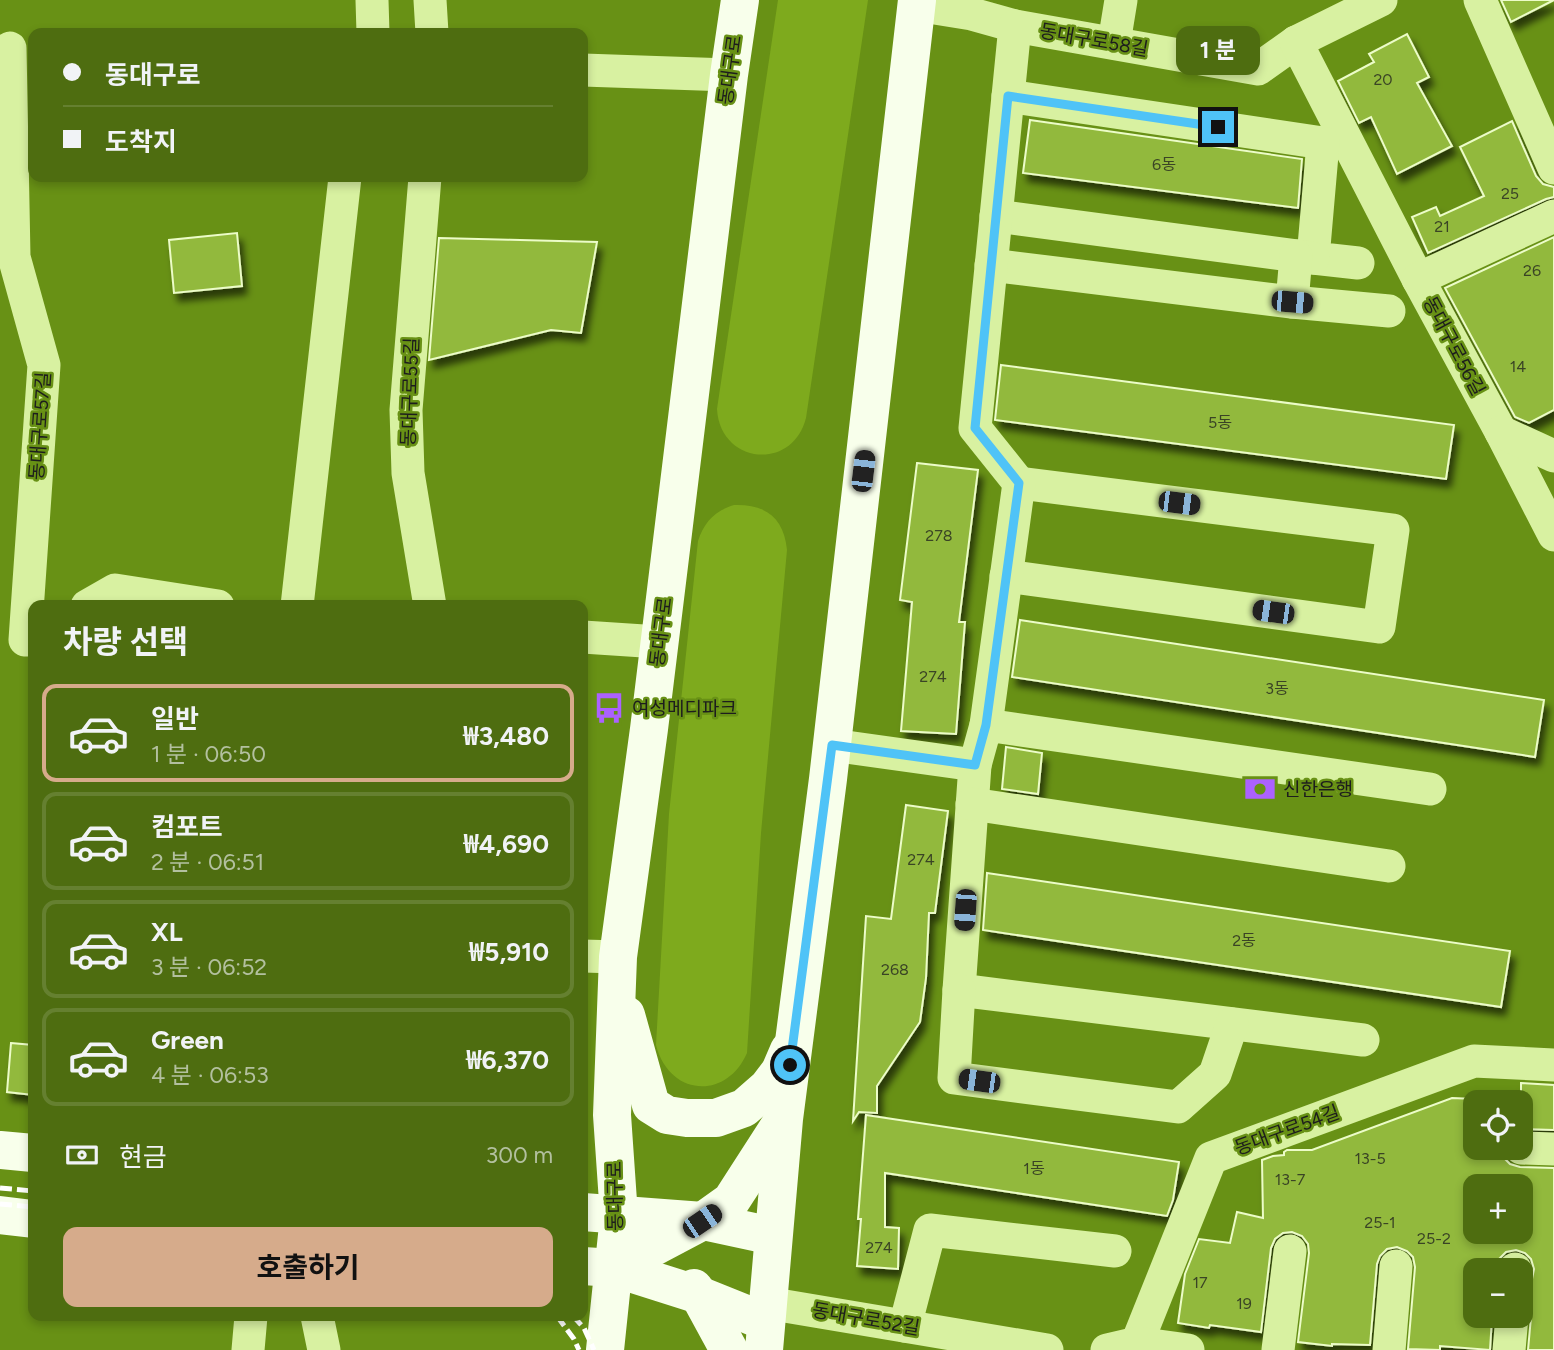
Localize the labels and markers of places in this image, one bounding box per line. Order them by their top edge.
bus stop icon: 여성메디파크 [592,691,626,725]
place label: 여성메디파크 [632,697,737,720]
bank icon: 신한은행 [1243,772,1277,806]
place label: 신한은행 [1283,778,1353,801]

